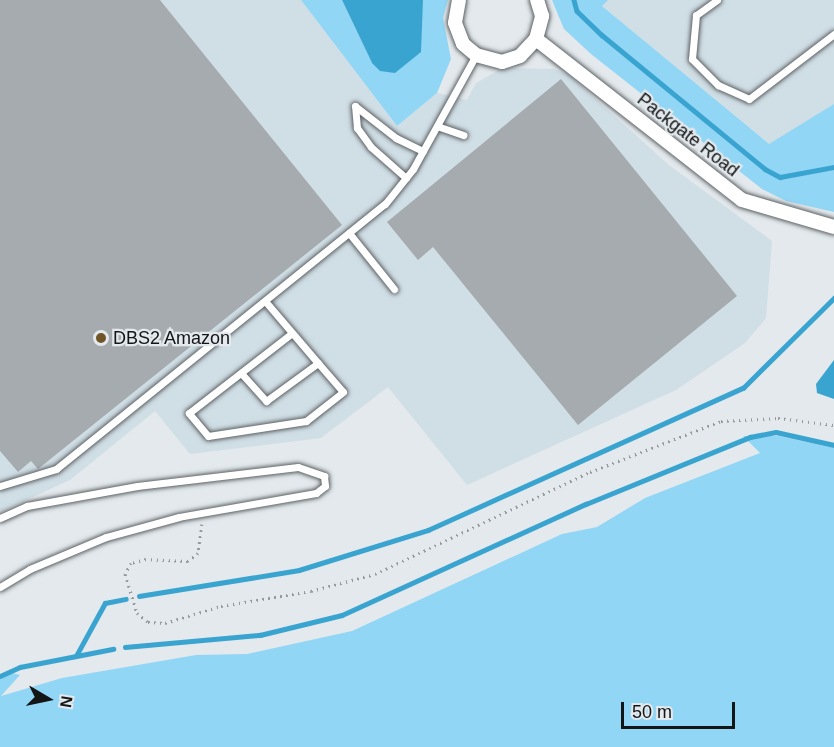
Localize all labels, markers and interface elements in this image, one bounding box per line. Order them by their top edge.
street label: Packgate Road [633,89,743,181]
place label: DBS2 Amazon [113,327,231,349]
marker: DBS2 Amazon [94,331,108,345]
north arrow [18,669,78,729]
scale bar [624,690,738,728]
text: N [57,695,76,709]
text: 50 m [632,702,672,722]

